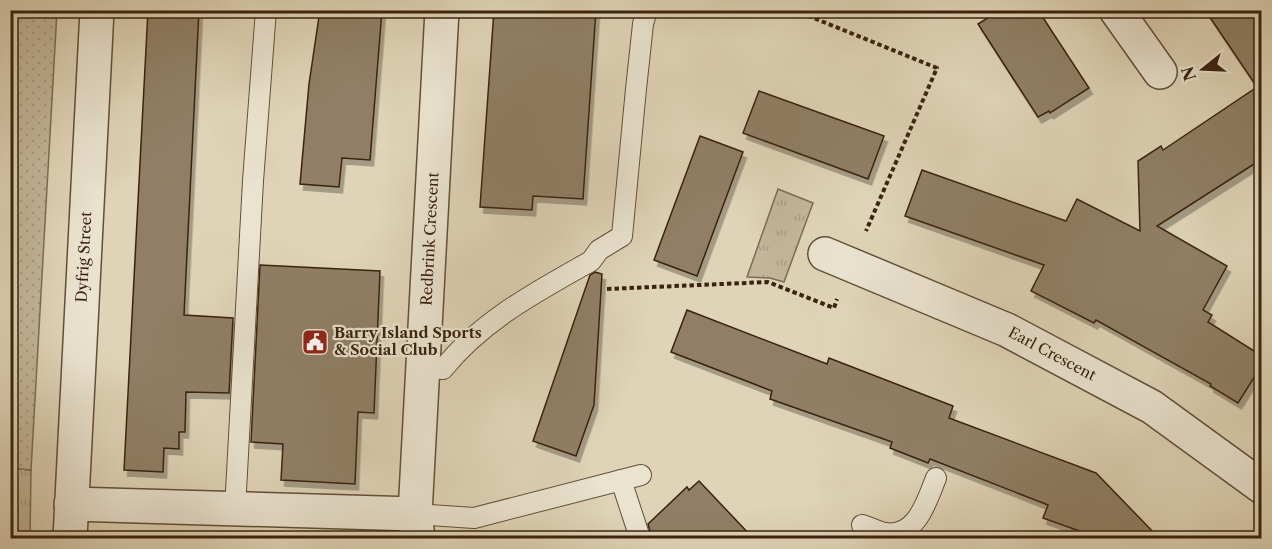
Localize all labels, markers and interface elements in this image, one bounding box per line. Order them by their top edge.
north arrow [1173,39,1233,99]
text: N [1177,64,1200,83]
street label: Redbrink Crescent [417,171,443,306]
street label: Dyfrig Street [72,210,95,303]
street label: Earl Crescent [1005,322,1100,385]
place label: Barry Island Sports & Social Club [334,323,482,359]
public building icon: Barry Island Sports & Social Club [300,327,330,357]

